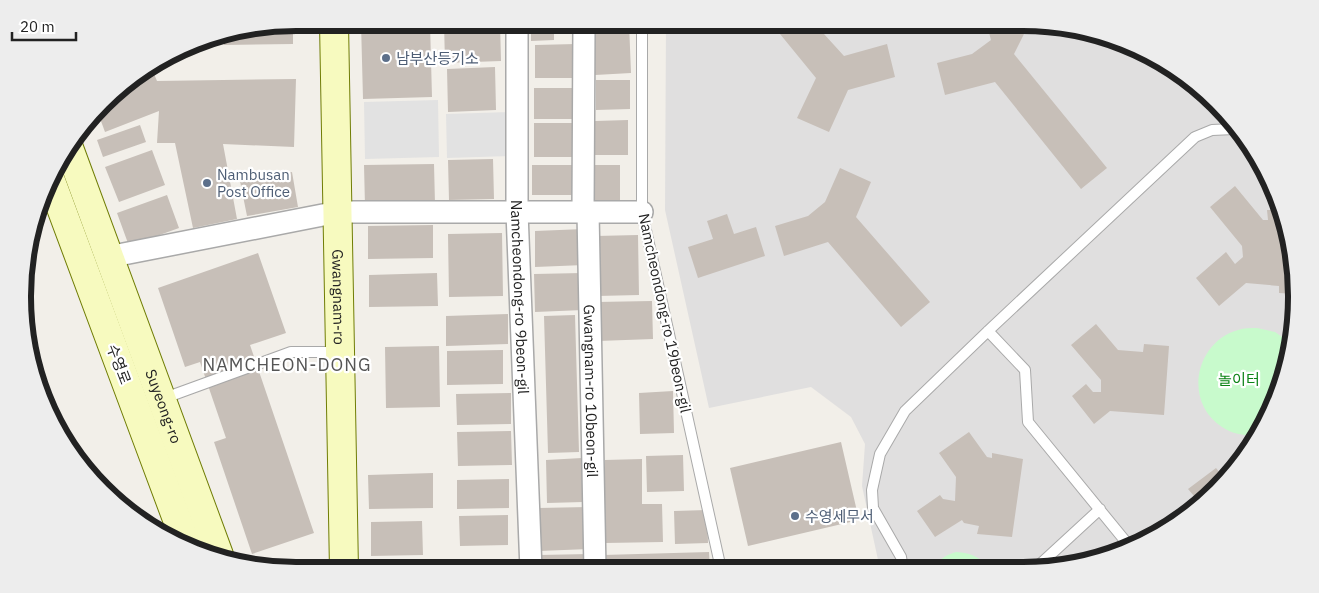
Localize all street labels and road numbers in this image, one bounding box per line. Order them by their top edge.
street label: Namcheondong-ro 9beon-gil [507,200,534,395]
street label: Namcheondong-ro 19beon-gil [635,212,695,414]
street label: Gwangnam-ro [329,249,349,345]
street label: Gwangnam-ro 10beon-gil [580,304,603,478]
street label: 수영로 [103,341,135,387]
street label: Suyeong-ro [142,366,186,446]

